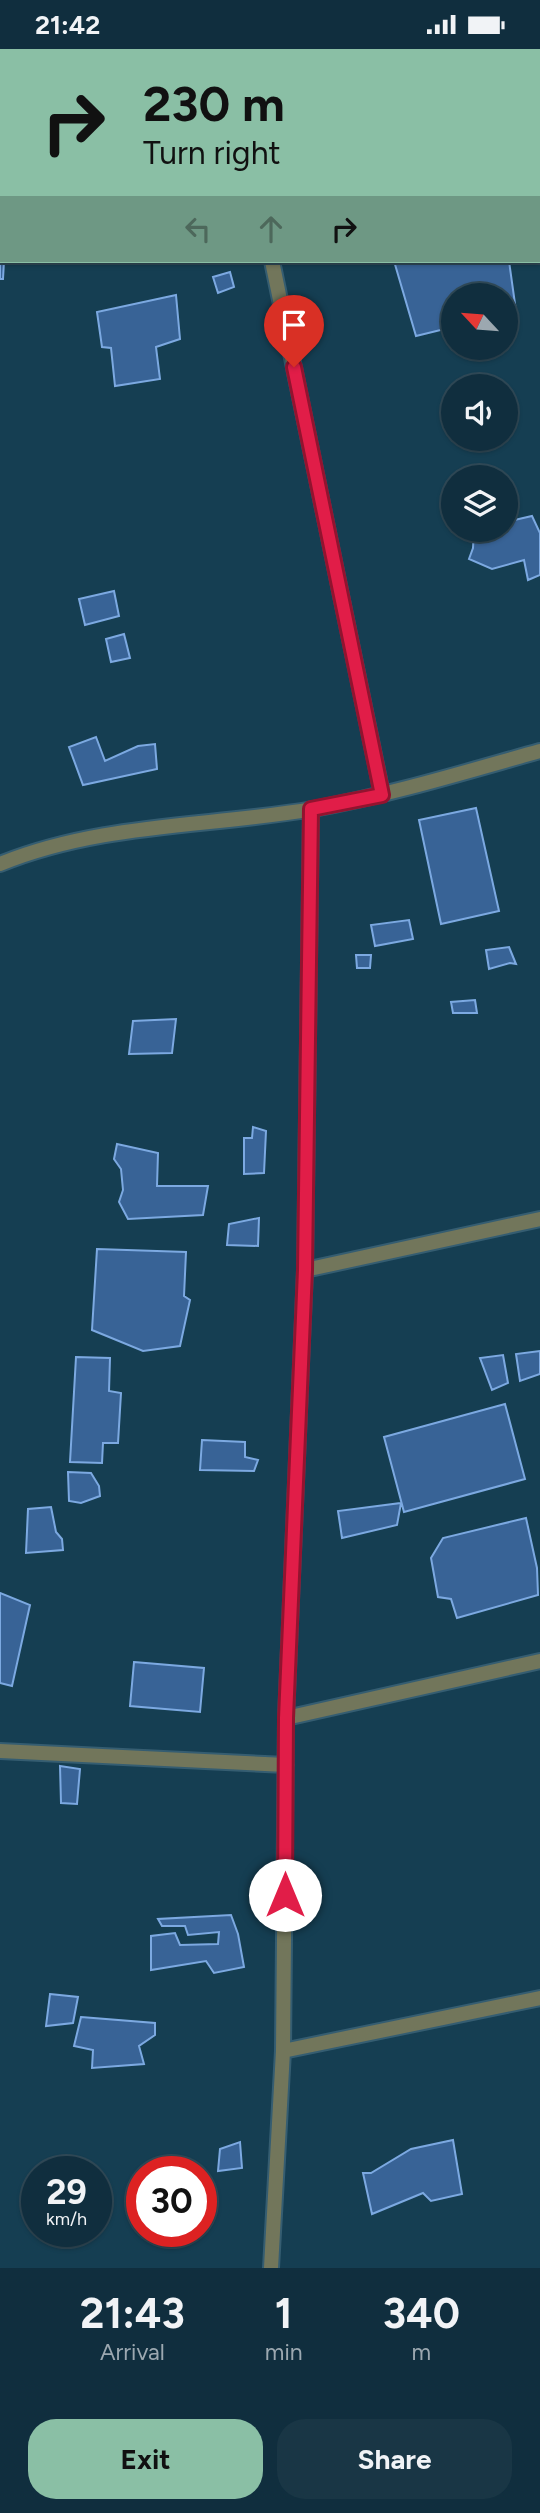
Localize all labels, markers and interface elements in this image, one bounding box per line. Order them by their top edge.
text: 21:42 [35,9,100,41]
text: 230 m [143,74,285,133]
icon: right [28,77,119,168]
text: Turn right [143,134,281,172]
icon: left [179,210,217,248]
icon: ahead [252,210,290,248]
icon: right [325,210,363,248]
north arrow [441,283,518,361]
map controls [441,283,518,542]
pin [264,295,324,367]
icon: arrive [275,306,313,344]
button: sound [441,374,518,451]
button: layers [441,465,518,542]
position arrow [248,1858,322,1932]
speed limit sign: 30 [126,2156,217,2247]
text: 29 [46,2171,87,2213]
text: km/h [46,2208,87,2230]
text: 21:43 [80,2288,185,2339]
text: 1 [275,2288,293,2339]
text: 340 [383,2288,460,2339]
text: Arrival [100,2338,165,2366]
text: min [265,2338,303,2366]
text: m [411,2338,431,2366]
button: Exit [28,2419,263,2499]
button: Share [277,2419,512,2499]

